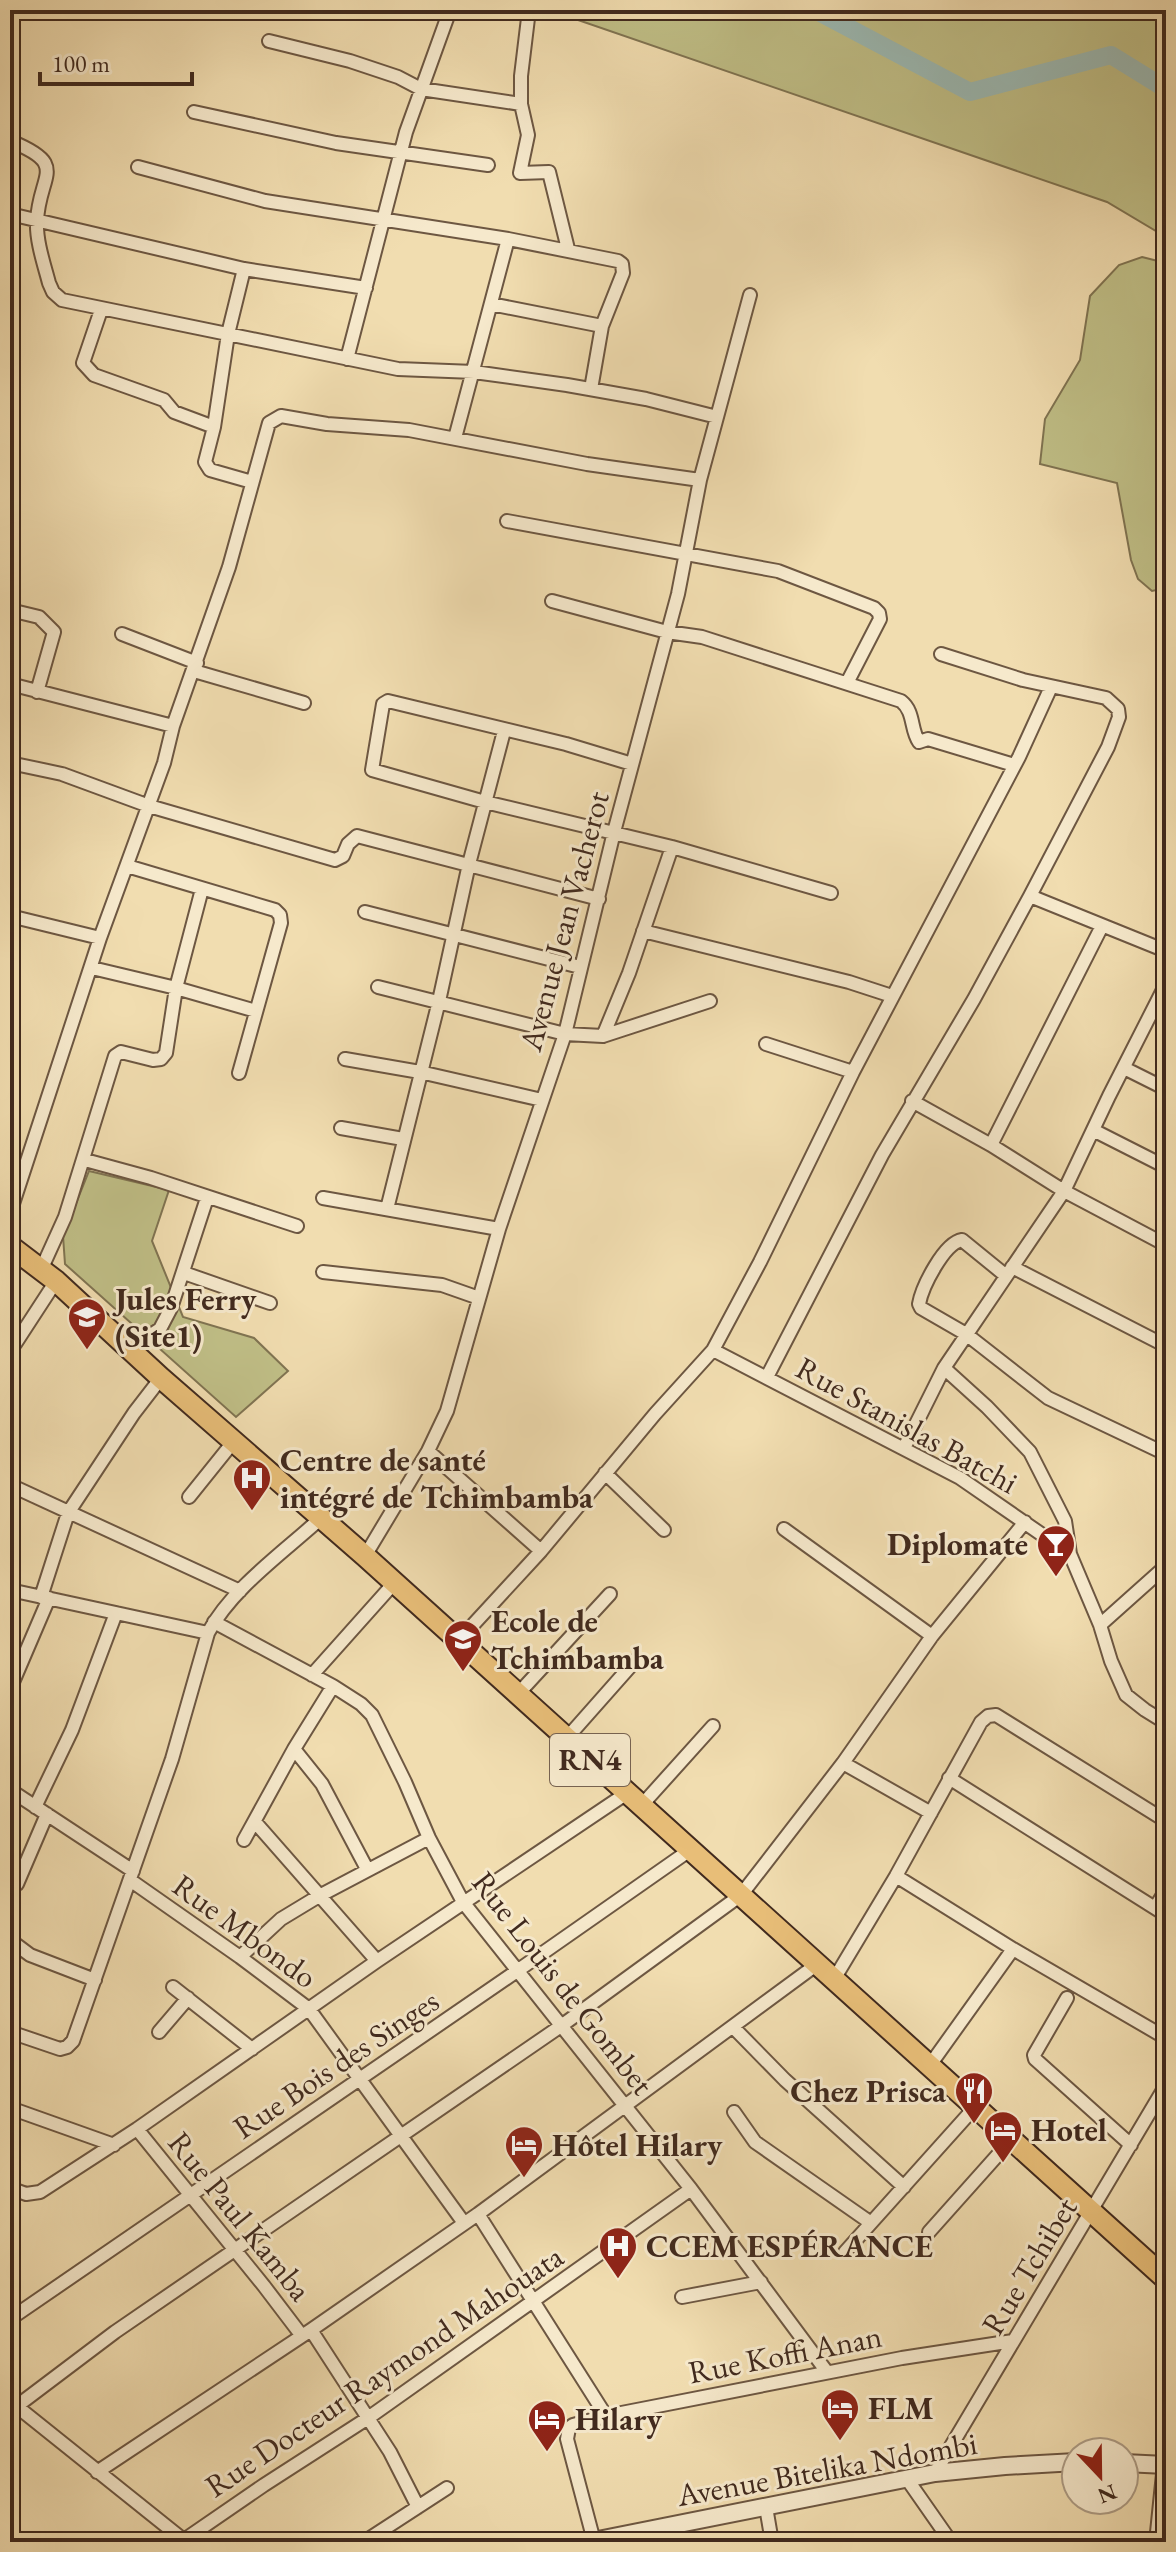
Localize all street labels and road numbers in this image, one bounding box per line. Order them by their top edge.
street label: Avenue Jean Vacherot [509,786,619,1056]
street label: Rue Stanislas Batchi [789,1347,1026,1503]
road number: RN4 [550,1734,630,1786]
street label: Rue Louis de Gombet [463,1863,663,2103]
street label: Rue Mbondo [164,1864,326,1998]
street label: Rue Bois des Singes [225,1980,447,2148]
street label: Rue Paul Kamba [159,2123,321,2310]
street label: Rue Tchibet [972,2190,1086,2342]
street label: Rue Docteur Raymond Mahouata [197,2235,571,2507]
street label: Rue Koffi Anan [685,2315,885,2393]
street label: Avenue Bitelika Ndombi [673,2422,980,2516]

